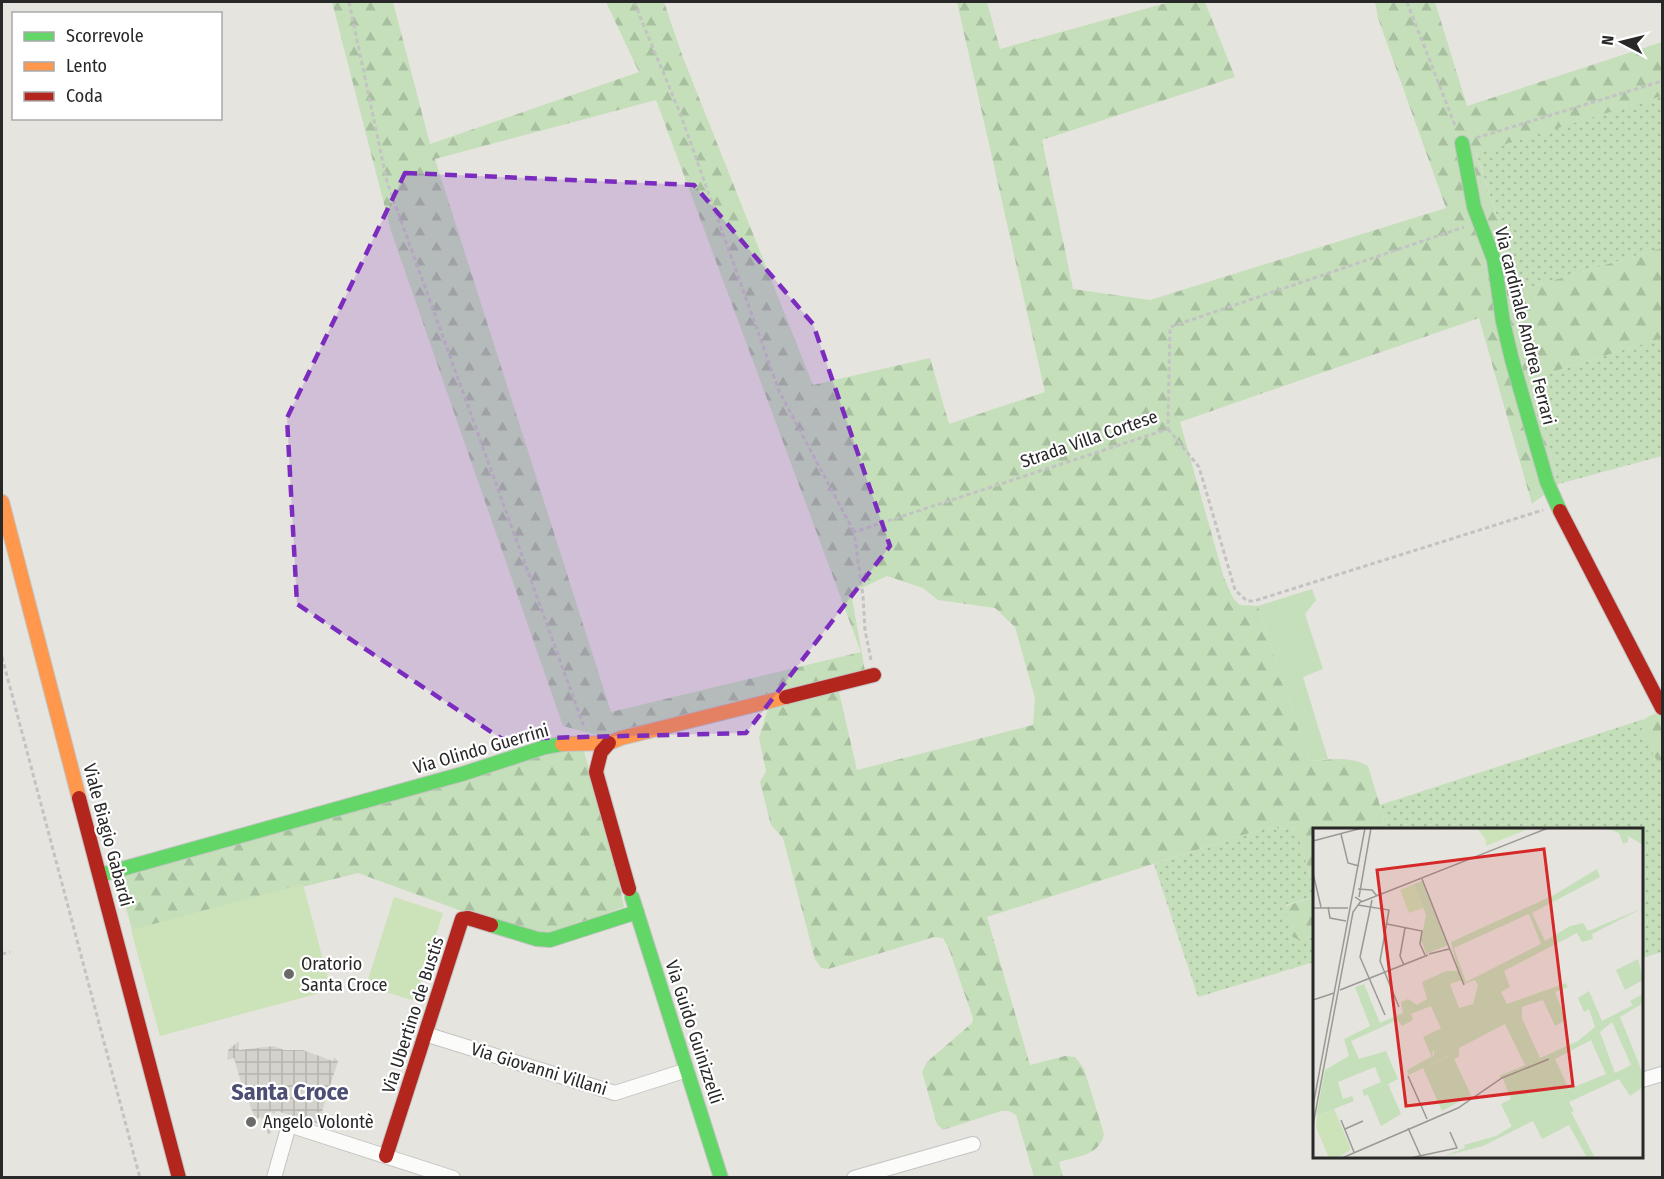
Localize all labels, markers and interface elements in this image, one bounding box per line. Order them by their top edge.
legend [12,12,222,120]
north arrow [1592,12,1652,72]
text: Scorrevole [66,25,144,47]
text: N [1598,34,1618,46]
text: Lento [66,55,107,77]
text: Coda [66,85,103,107]
street label: Via cardinale Andrea Ferrari [1490,225,1560,427]
street label: Strada Villa Cortese [1017,405,1161,473]
street label: Via Olindo Guerrini [411,719,551,779]
street label: Viale Biagio Gabardi [78,761,138,909]
inset map [1313,828,1643,1158]
street label: Via Ubertino de Bustis [377,934,449,1096]
place label: Oratorio Santa Croce [301,953,388,996]
street label: Via Guido Guinizzelli [660,957,728,1107]
marker: Oratorio Santa Croce [282,967,296,981]
street label: Via Giovanni Villani [468,1038,610,1100]
district label: Santa Croce [231,1078,349,1106]
place label: Angelo Volontè [263,1111,374,1133]
marker: Angelo Volontè [244,1115,258,1129]

